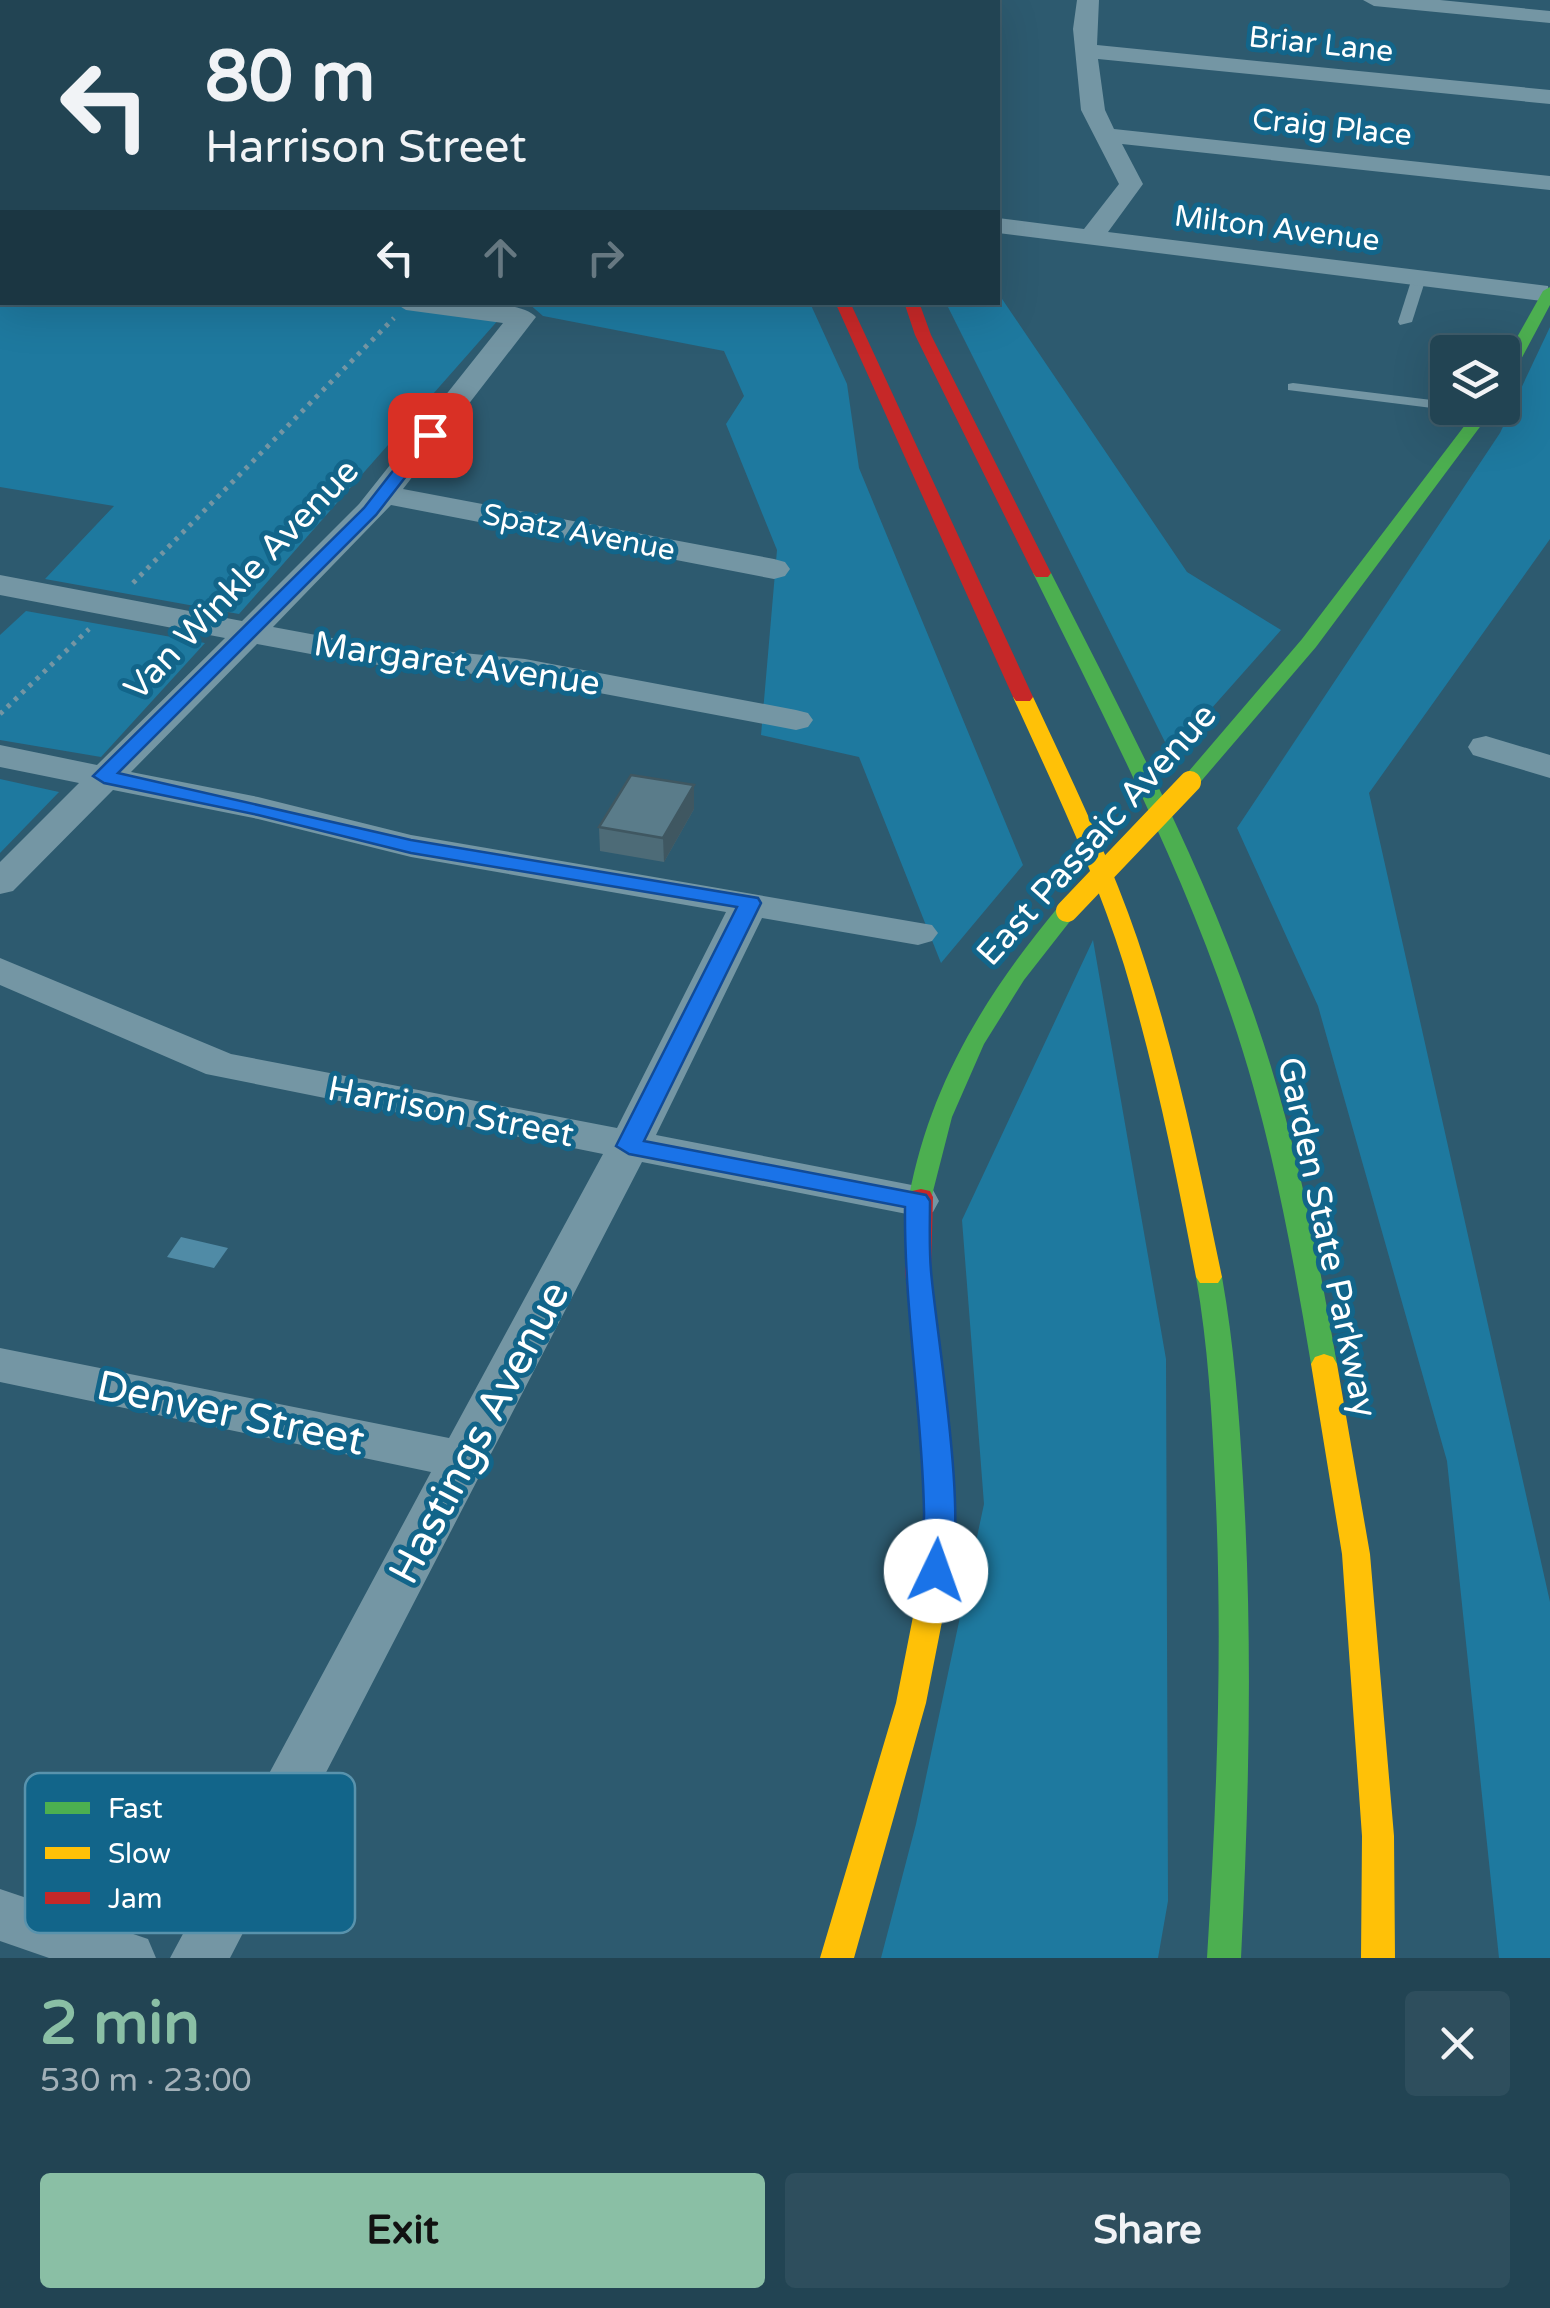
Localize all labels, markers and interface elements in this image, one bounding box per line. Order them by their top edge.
street label: Briar Lane [1247,19,1395,70]
text: 80 m [205,36,375,120]
icon: left [40,40,170,170]
street label: Craig Place [1250,101,1414,154]
text: Harrison Street [205,121,527,175]
street label: Milton Avenue [1172,198,1382,259]
icon: left [368,230,423,285]
icon: ahead [473,230,528,285]
icon: right [578,230,633,285]
map controls [1430,335,1520,425]
button: layers [1430,335,1520,425]
pin [388,393,473,478]
icon: arrive [403,408,458,463]
street label: Van Winkle Avenue [116,450,368,709]
street label: Spatz Avenue [480,496,678,569]
street label: Margaret Avenue [311,623,603,705]
street label: East Passaic Avenue [968,695,1225,974]
street label: Garden State Parkway [1268,1053,1386,1421]
street label: Harrison Street [324,1068,578,1156]
street label: Hastings Avenue [378,1273,581,1593]
street label: Denver Street [92,1360,369,1467]
position arrow [884,1519,988,1623]
legend [25,1773,355,1933]
text: Fast [108,1792,163,1826]
text: Slow [108,1837,171,1871]
text: Jam [108,1882,163,1916]
text: 2 min [40,1988,200,2060]
button: close [1405,1991,1510,2096]
text: 530 m · 23:00 [40,2062,252,2100]
button: Exit [40,2173,765,2288]
button: Share [785,2173,1510,2288]

